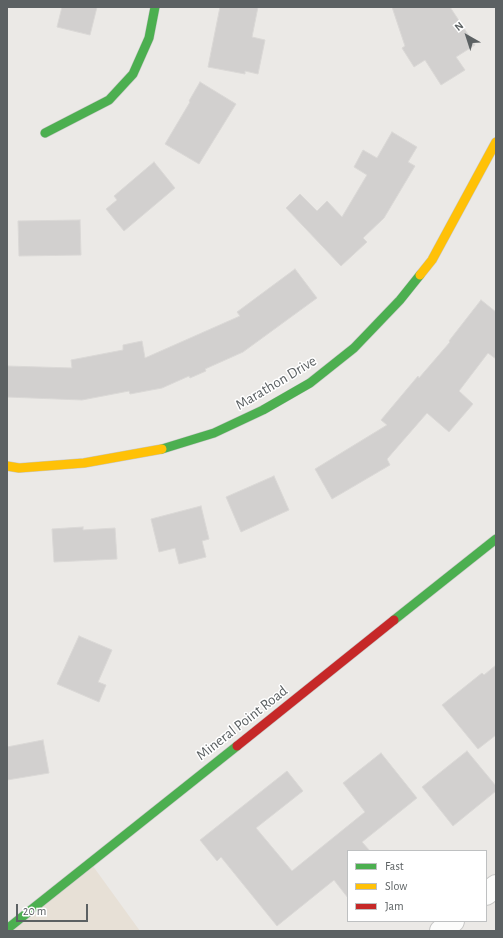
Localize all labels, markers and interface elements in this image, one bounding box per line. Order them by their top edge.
north arrow [447,16,487,56]
text: N [453,20,466,33]
street label: Marathon Drive [232,352,320,414]
street label: Mineral Point Road [193,682,291,764]
legend [347,850,487,922]
text: Fast [385,860,404,872]
text: Slow [385,880,407,892]
scale bar [18,896,90,922]
text: Jam [385,900,404,912]
text: 20 m [23,905,46,917]

